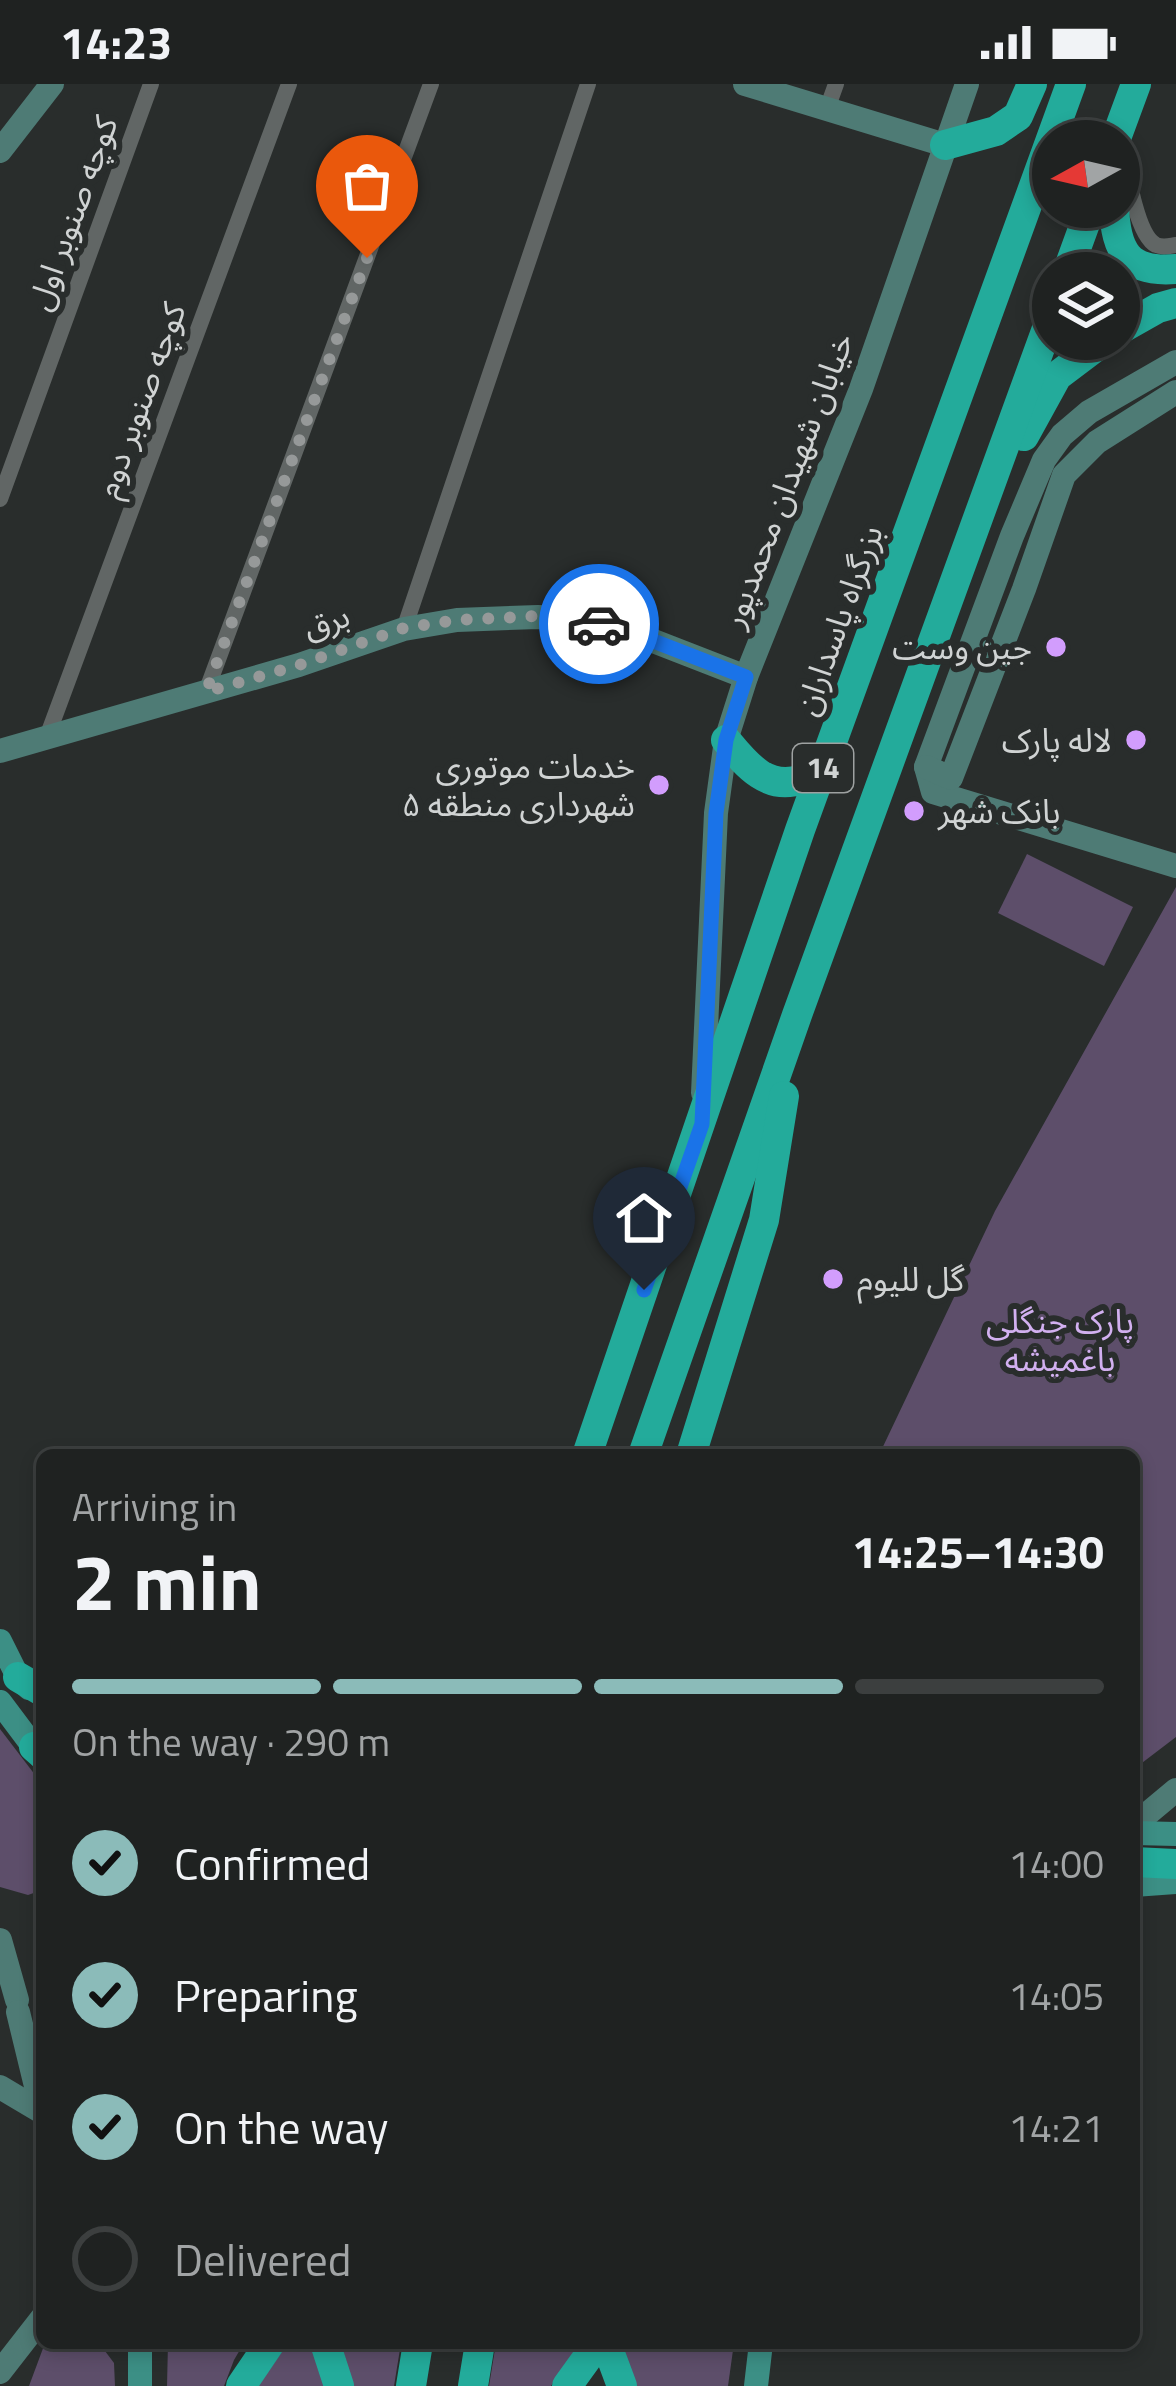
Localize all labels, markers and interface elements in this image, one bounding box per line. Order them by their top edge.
text: 14:23 [60,8,172,76]
street label: کوچه صنوبر اول [14,109,130,317]
north arrow [1032,120,1140,228]
map controls [1032,120,1140,360]
pin [316,135,418,258]
icon: bag [334,153,400,219]
button: layers [1032,252,1140,360]
street label: کوچه صنوبر دوم [82,295,199,505]
street label: خیابان شهیدان محمدپور [707,325,866,636]
street label: بزرگراه پاسداران [780,518,896,722]
courier [539,564,659,684]
street label: برق [296,590,356,652]
icon: car [566,591,632,657]
place label: جین وست [892,622,1032,672]
marker: جین وست [1043,634,1069,660]
place label: لاله پارک [1002,715,1112,765]
marker: لاله پارک [1123,727,1149,753]
place label: خدمات موتوری شهرداری منطقه ۵ [402,741,635,829]
road number: 14 [793,744,853,792]
marker: خدمات موتوری شهرداری منطقه ۵ [646,772,672,798]
place label: بانک شهر [937,786,1060,836]
marker: بانک شهر [901,798,927,824]
pin [593,1167,695,1290]
icon: home [611,1185,677,1251]
place label: گل للیوم [857,1254,965,1304]
marker: گل للیوم [820,1266,846,1292]
park label: پارک جنگلی باغمیشه [986,1296,1134,1384]
text: Arriving in [72,1477,237,1536]
text: 14:25–14:30 [852,1517,1104,1585]
text: 2 min [72,1522,262,1640]
text: On the way · 290 m [72,1712,390,1771]
text: Confirmed [174,1829,370,1897]
icon: check [72,1830,138,1896]
text: 14:00 [1008,1834,1104,1893]
text: Preparing [174,1961,358,2029]
icon: check [72,1962,138,2028]
text: 14:05 [1008,1966,1104,2025]
text: On the way [174,2093,388,2161]
icon: check [72,2094,138,2160]
text: 14:21 [1008,2098,1104,2157]
text: Delivered [174,2225,352,2293]

